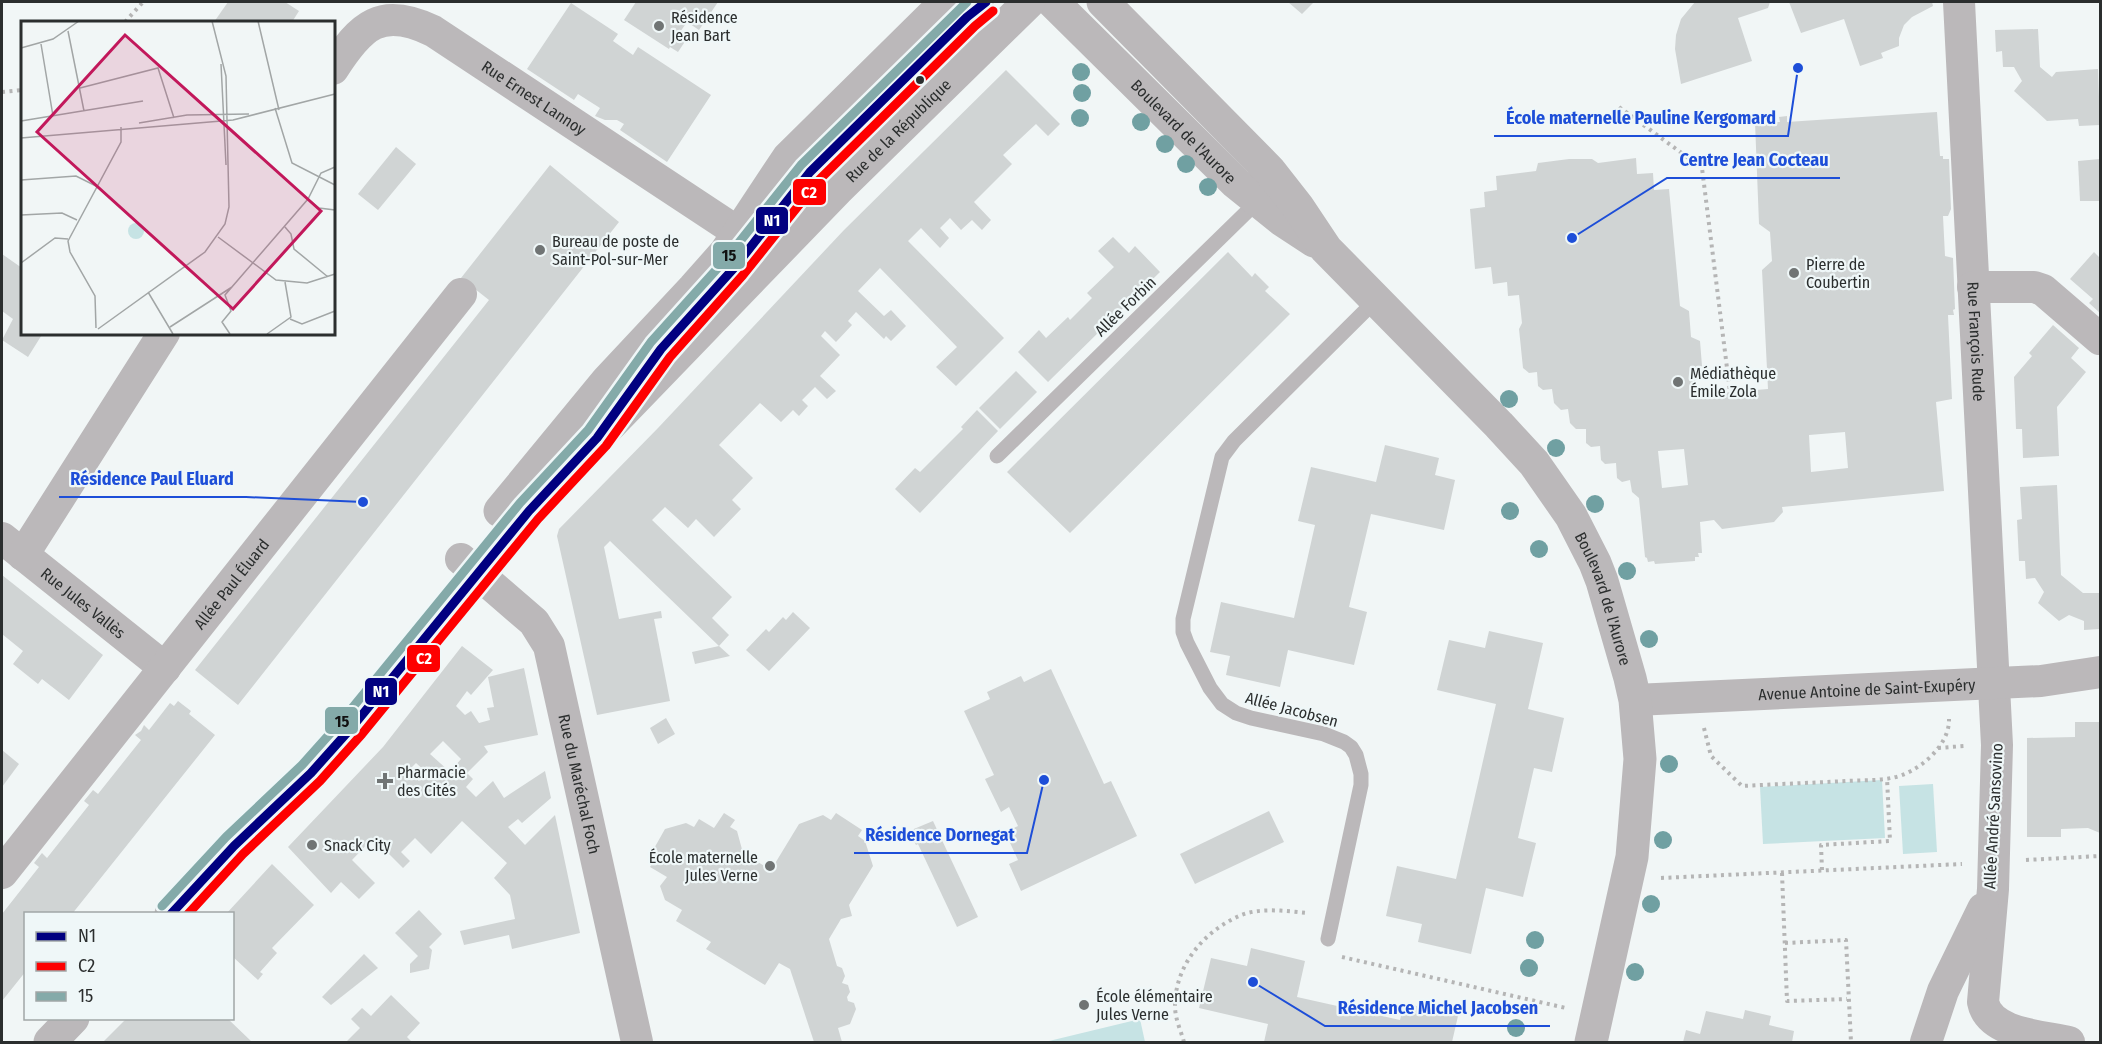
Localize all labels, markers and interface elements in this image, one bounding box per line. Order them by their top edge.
place label: Résidence Jean Bart [671,8,738,45]
marker: Résidence Jean Bart [652,19,666,33]
inset map [21,21,334,334]
street label: Rue Ernest Lannoy [478,57,590,140]
unlabelled marker [914,74,926,86]
street label: Rue de la République [842,75,955,186]
street label: Boulevard de l'Aurore [1127,76,1240,188]
callout: École maternelle Pauline Kergomard [1494,100,1788,136]
text: École maternelle Pauline Kergomard [1506,106,1776,129]
callout: Centre Jean Cocteau [1667,142,1840,178]
text: Centre Jean Cocteau [1679,149,1829,171]
line badge: C2 [792,178,827,206]
text: C2 [801,183,817,202]
line badge: N1 [755,206,789,235]
text: N1 [764,211,780,230]
place label: Bureau de poste de Saint-Pol-sur-Mer [552,232,679,269]
line badge: 15 [712,241,746,270]
marker: Bureau de poste de Saint-Pol-sur-Mer [533,243,547,257]
text: 15 [722,246,736,265]
place label: Pierre de Coubertin [1806,255,1870,292]
marker: Pierre de Coubertin [1787,266,1801,280]
street label: Allée Forbin [1091,273,1160,340]
street label: Rue François Rude [1963,281,1988,402]
place label: Médiathèque Émile Zola [1690,364,1776,401]
marker: Médiathèque Émile Zola [1671,375,1685,389]
callout: Résidence Paul Eluard [59,461,246,497]
text: Résidence Paul Eluard [70,468,234,490]
street label: Boulevard de l'Aurore [1571,529,1635,668]
street label: Allée Paul Éluard [190,535,273,633]
street label: Rue Jules Vallès [37,564,129,643]
line badge: C2 [406,644,441,673]
text: C2 [416,649,432,668]
street label: Avenue Antoine de Saint-Exupéry [1758,675,1977,704]
line badge: N1 [364,677,398,706]
text: N1 [373,682,389,701]
street label: Allée Jacobsen [1243,688,1340,731]
line badge: 15 [324,706,359,735]
text: 15 [335,712,349,731]
street label: Rue du Maréchal Foch [554,712,604,856]
street label: Allée André Sansovino [1980,743,2007,889]
place label: Pharmacie des Cités [397,763,466,800]
marker: Pharmacie des Cités [378,774,392,788]
callout: Résidence Dornegat [854,817,1027,853]
text: Résidence Dornegat [865,824,1015,846]
place label: Snack City [324,836,392,855]
marker: Snack City [305,838,319,852]
place label: École maternelle Jules Verne [649,848,758,885]
marker: École maternelle Jules Verne [763,859,777,873]
legend [24,912,234,1020]
text: N1 [78,925,96,947]
text: C2 [78,955,95,977]
text: 15 [78,985,93,1007]
place label: École élémentaire Jules Verne [1096,987,1213,1024]
callout: Résidence Michel Jacobsen [1325,990,1550,1026]
text: Résidence Michel Jacobsen [1338,997,1538,1019]
marker: École élémentaire Jules Verne [1077,998,1091,1012]

